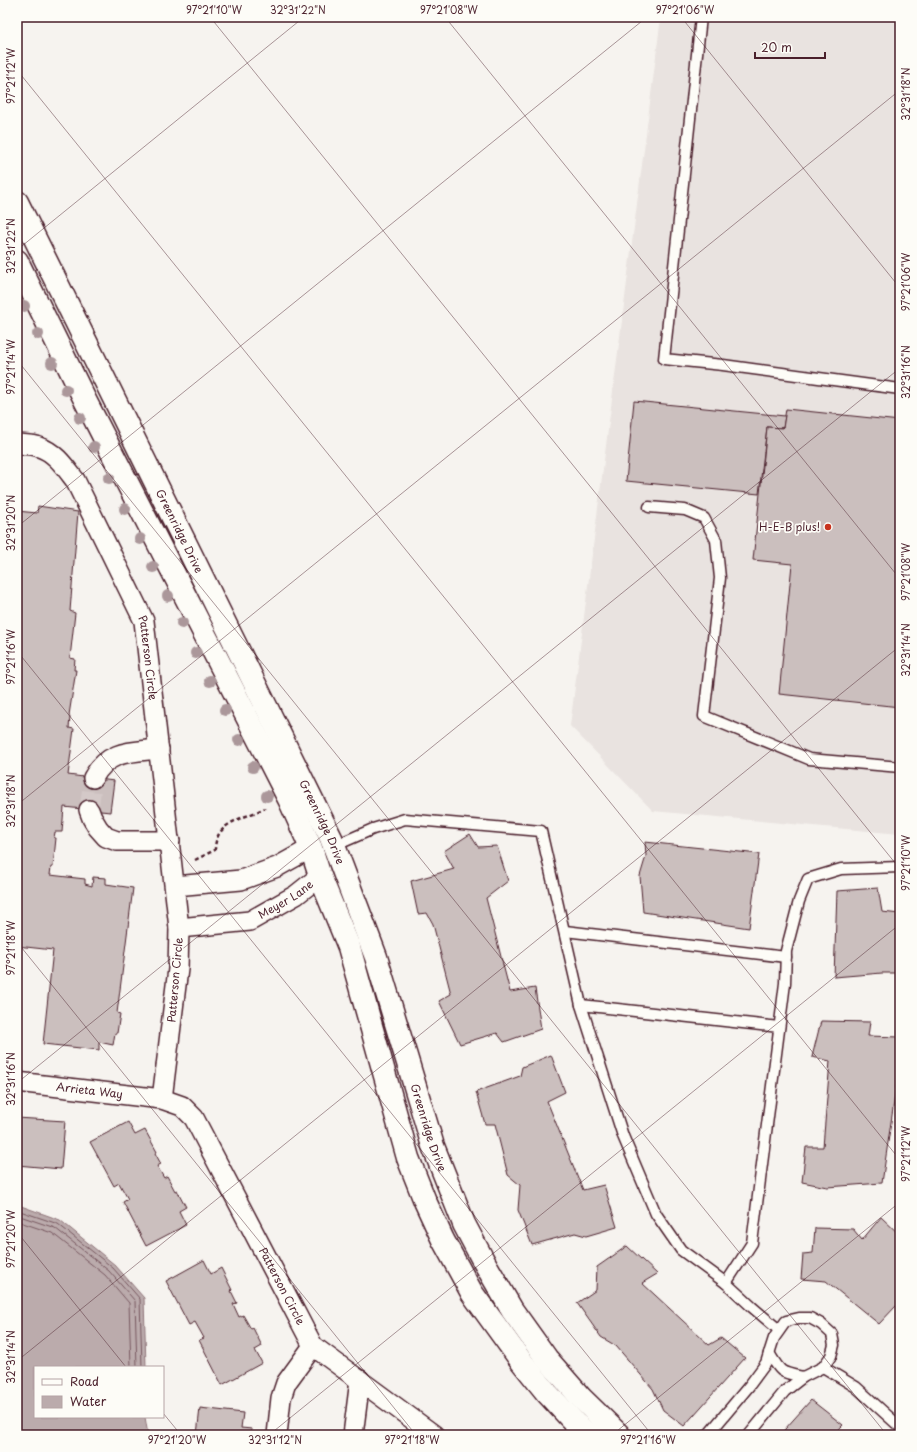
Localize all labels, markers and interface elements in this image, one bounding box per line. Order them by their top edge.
text: 97°21'10"W [186,2,243,17]
text: 32°31'22"N [270,2,326,17]
text: 97°21'08"W [420,2,479,17]
text: 97°21'06"W [656,2,715,17]
scale bar [755,34,825,60]
text: 20 m [761,38,792,56]
text: 97°21'12"W [3,47,18,104]
text: 32°31'18"N [898,67,913,121]
text: 32°31'22"N [3,218,18,274]
text: 97°21'06"W [898,252,913,311]
text: 97°21'14"W [3,339,18,395]
text: 32°31'16"N [898,345,913,399]
street label: Greenridge Drive [152,486,208,576]
text: 32°31'20"N [3,494,18,551]
place label: H-E-B plus! [759,518,820,535]
marker: H-E-B plus! [823,522,833,532]
text: 97°21'08"W [898,542,913,601]
street label: Patterson Circle [134,612,162,701]
text: 32°31'14"N [898,623,913,677]
text: 97°21'16"W [3,628,18,685]
text: 32°31'18"N [3,774,18,828]
street label: Greenridge Drive [295,777,349,867]
text: 97°21'10"W [898,834,913,891]
street label: Meyer Lane [255,876,317,923]
text: 97°21'18"W [3,920,18,976]
street label: Patterson Circle [162,937,187,1023]
text: 32°31'16"N [3,1052,18,1106]
street label: Arrieta Way [55,1078,124,1102]
street label: Greenridge Drive [407,1081,451,1174]
text: 97°21'12"W [898,1125,913,1182]
text: 97°21'20"W [3,1209,18,1268]
street label: Patterson Circle [255,1244,310,1328]
text: 32°31'14"N [3,1330,18,1384]
legend [34,1366,164,1418]
text: Road [70,1372,99,1390]
text: Water [70,1392,107,1410]
text: 97°21'20"W [148,1432,207,1447]
text: 32°31'12"N [248,1432,302,1447]
text: 97°21'18"W [384,1432,440,1447]
text: 97°21'16"W [620,1432,677,1447]

